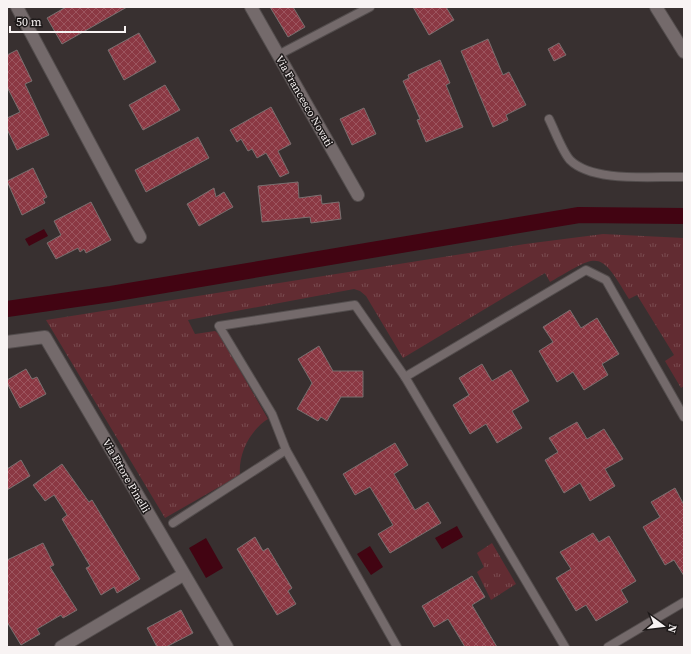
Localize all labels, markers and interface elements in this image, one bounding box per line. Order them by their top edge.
scale bar [10,8,125,34]
text: 50 m [16,14,42,30]
street label: Via Francesco Novati [272,53,336,149]
street label: Via Ettore Pinelli [99,436,153,516]
north arrow [643,606,683,646]
text: N [664,623,680,634]

